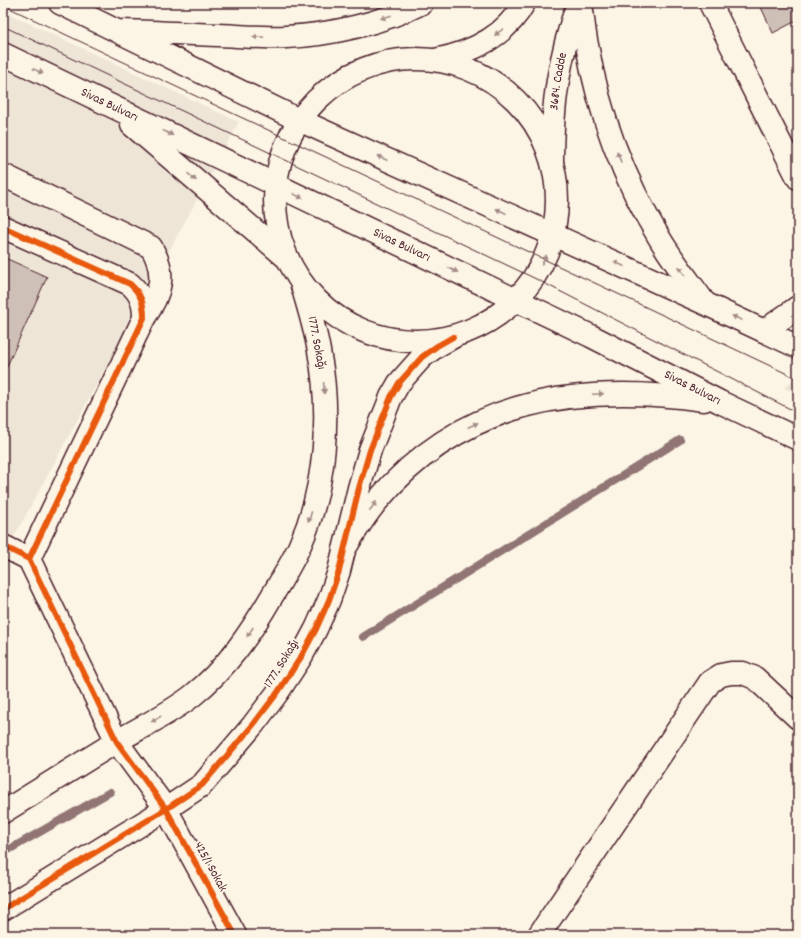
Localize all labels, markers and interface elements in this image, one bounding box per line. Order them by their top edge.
one-way arrow [380,14,392,20]
one-way arrow [493,28,504,37]
one-way arrow [252,33,264,40]
street label: 3684. Cadde [545,50,573,111]
one-way arrow [32,68,44,74]
street label: Sivas Bulvarı [77,83,141,127]
one-way arrow [162,130,174,136]
one-way arrow [616,151,622,163]
one-way arrow [376,155,388,161]
one-way arrow [187,172,198,181]
one-way arrow [292,193,303,199]
one-way arrow [495,208,506,214]
street label: Sivas Bulvarı [370,223,433,267]
one-way arrow [540,254,547,266]
one-way arrow [614,261,625,267]
one-way arrow [678,266,686,276]
one-way arrow [447,267,458,273]
street label: 1777. Sokağı [302,315,330,371]
one-way arrow [732,315,743,321]
street label: Sivas Bulvarı [661,365,724,410]
one-way arrow [320,382,327,394]
one-way arrow [592,391,605,397]
one-way arrow [468,422,479,428]
one-way arrow [369,501,377,511]
one-way arrow [307,511,313,523]
one-way arrow [247,626,254,638]
street label: 1777. Sokağı [260,636,304,692]
one-way arrow [150,716,162,723]
street label: 425/1 Sokak [188,838,232,896]

